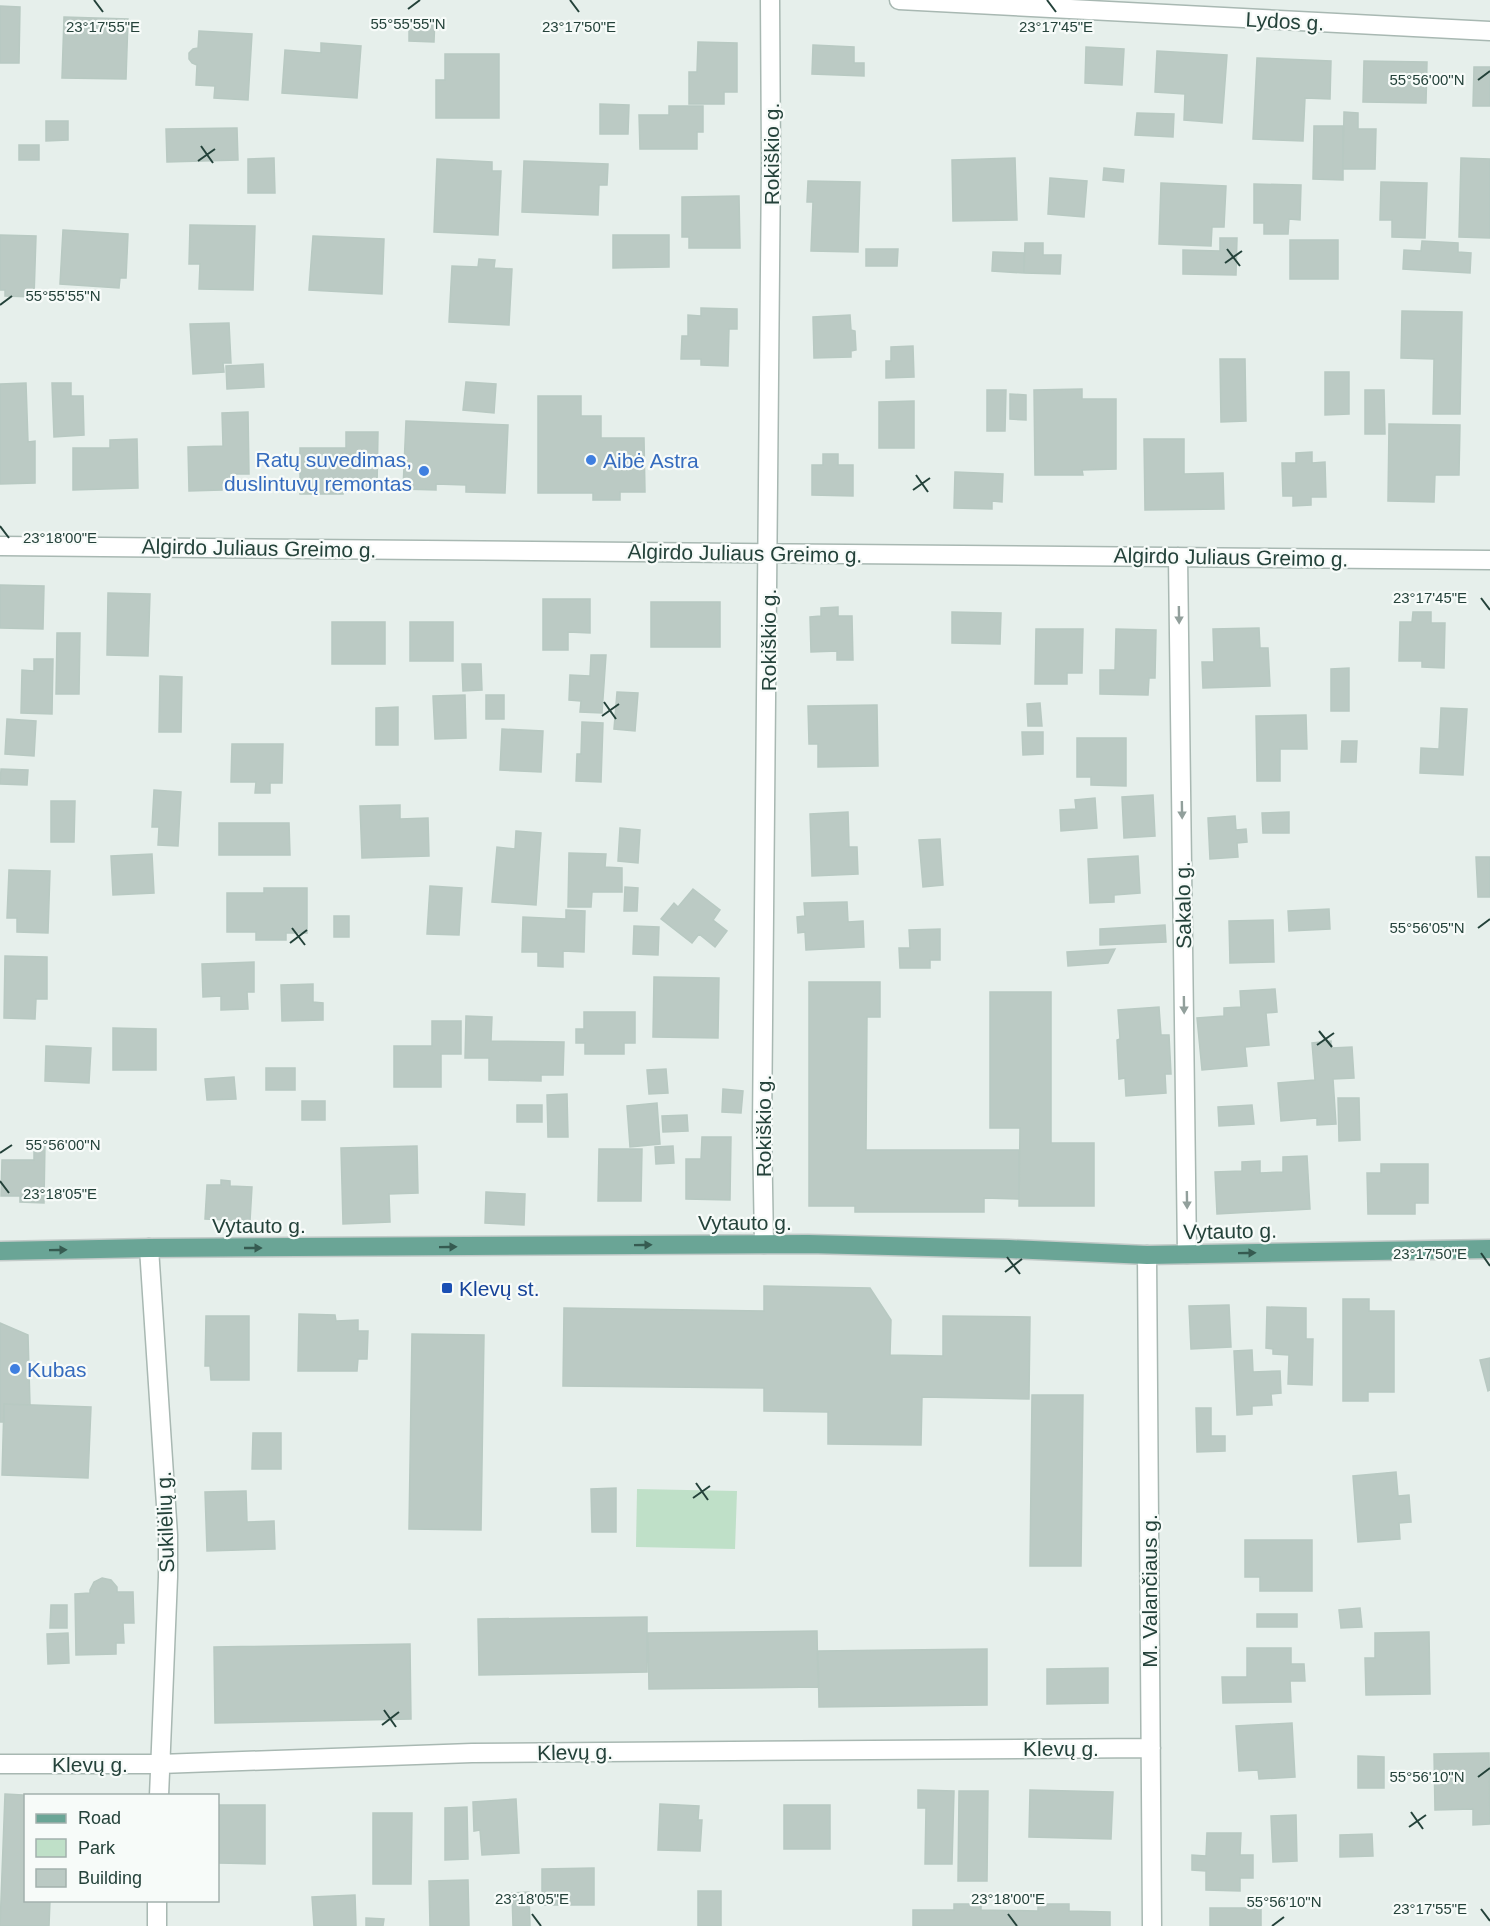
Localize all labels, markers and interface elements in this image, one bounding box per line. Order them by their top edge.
street label: Lydos g. [1245,7,1325,35]
text: 55°55'55"N [370,15,446,32]
text: 23°17'55"E [66,18,140,35]
text: 23°17'50"E [542,18,616,35]
text: 23°17'45"E [1019,18,1093,35]
text: 55°56'00"N [1389,71,1465,88]
street label: Rokiškio g. [760,103,783,205]
text: 55°55'55"N [25,287,101,304]
place label: Ratų suvedimas, duslintuvų remontas [224,448,412,495]
place label: Aibė Astra [603,449,699,472]
marker: Aibė Astra [584,453,598,467]
marker: Ratų suvedimas, duslintuvų remontas [417,464,431,478]
text: 23°18'00"E [23,529,97,546]
street label: Algirdo Juliaus Greimo g. [142,534,376,562]
street label: Algirdo Juliaus Greimo g. [628,539,862,567]
street label: Algirdo Juliaus Greimo g. [1114,543,1348,571]
street label: Rokiškio g. [757,589,780,691]
text: 23°17'45"E [1393,589,1467,606]
one-way arrow [1174,606,1184,625]
one-way arrow [1177,801,1187,820]
street label: Sakalo g. [1171,861,1195,949]
text: 55°56'05"N [1389,919,1465,936]
one-way arrow [1179,996,1189,1015]
street label: Rokiškio g. [752,1075,775,1177]
text: 55°56'00"N [25,1136,101,1153]
text: 23°18'05"E [23,1185,97,1202]
one-way arrow [1182,1191,1192,1210]
street label: Vytauto g. [698,1211,792,1234]
street label: Vytauto g. [212,1214,306,1237]
street label: Vytauto g. [1183,1219,1277,1243]
one-way arrow [634,1241,653,1250]
one-way arrow [439,1242,458,1252]
one-way arrow [244,1243,263,1253]
one-way arrow [49,1245,68,1254]
text: 23°17'50"E [1393,1245,1467,1262]
one-way arrow [1238,1248,1257,1258]
place label: Klevų st. [459,1277,540,1300]
marker: Klevų st. [440,1281,454,1295]
place label: Kubas [27,1358,87,1381]
marker: Kubas [8,1362,22,1376]
street label: Sukilėlių g. [152,1471,178,1573]
street label: M. Valančiaus g. [1138,1514,1161,1668]
street label: Klevų g. [1023,1737,1099,1760]
street label: Klevų g. [537,1740,613,1764]
street label: Klevų g. [52,1753,128,1776]
text: 55°56'10"N [1389,1768,1465,1785]
legend [24,1794,219,1902]
text: Road [78,1808,121,1828]
text: Park [78,1838,116,1858]
text: Building [78,1868,142,1888]
text: 23°18'05"E [495,1890,569,1907]
text: 23°18'00"E [971,1890,1045,1907]
text: 55°56'10"N [1246,1893,1322,1910]
text: 23°17'55"E [1393,1900,1467,1917]

